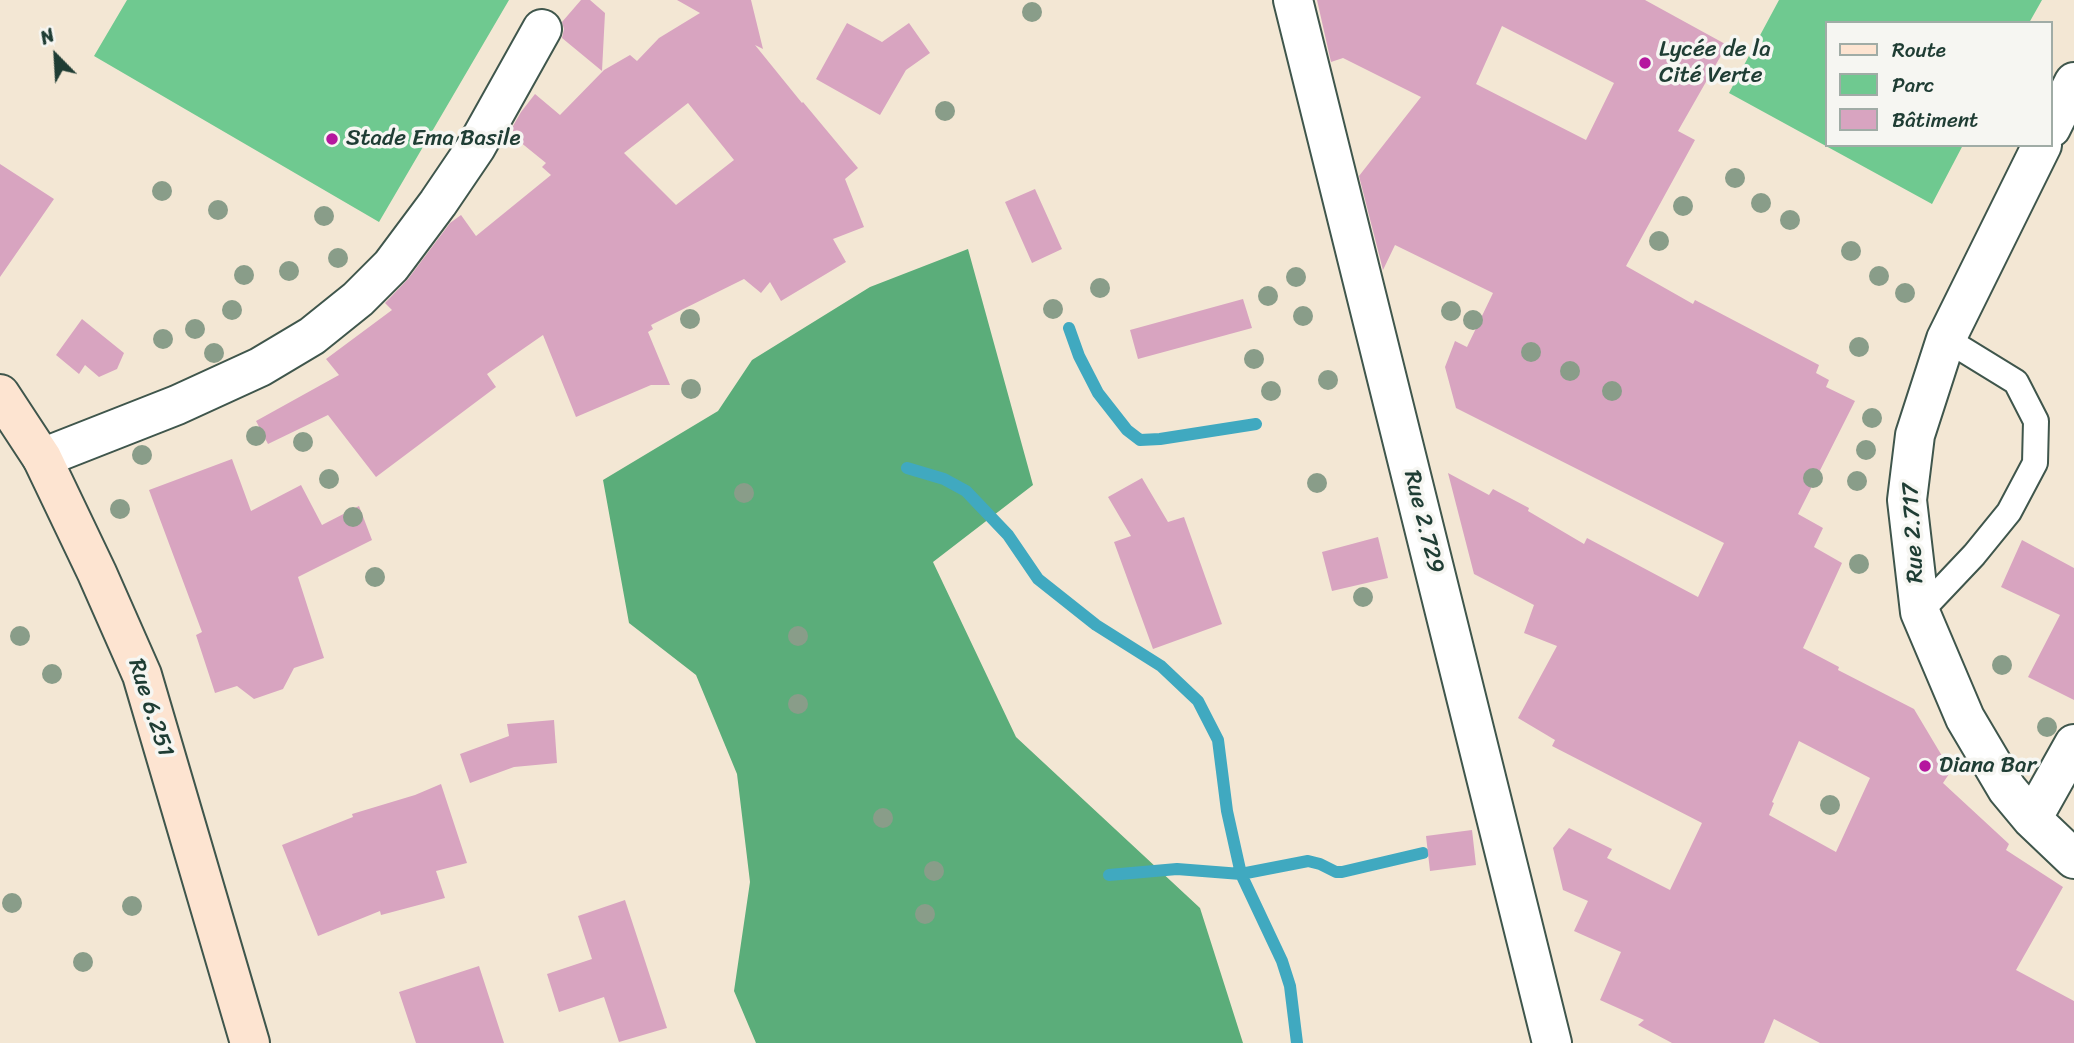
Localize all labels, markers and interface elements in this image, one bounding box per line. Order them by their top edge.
text: N [35,19,60,54]
north arrow [21,21,91,91]
legend [1826,21,2053,147]
text: Route [1892,31,1946,69]
place label: Lycée de la Cité Verte [1659,36,1771,90]
marker: Lycée de la Cité Verte [1637,55,1653,71]
text: Parc [1892,66,1934,104]
text: Bâtiment [1892,101,1978,139]
place label: Stade Ema Basile [346,125,521,153]
marker: Stade Ema Basile [324,131,340,147]
street label: Rue 2.729 [1397,468,1449,576]
street label: Rue 2.717 [1898,482,1930,584]
street label: Rue 6.251 [121,656,179,760]
place label: Diana Bar [1939,752,2036,780]
marker: Diana Bar [1917,758,1933,774]

